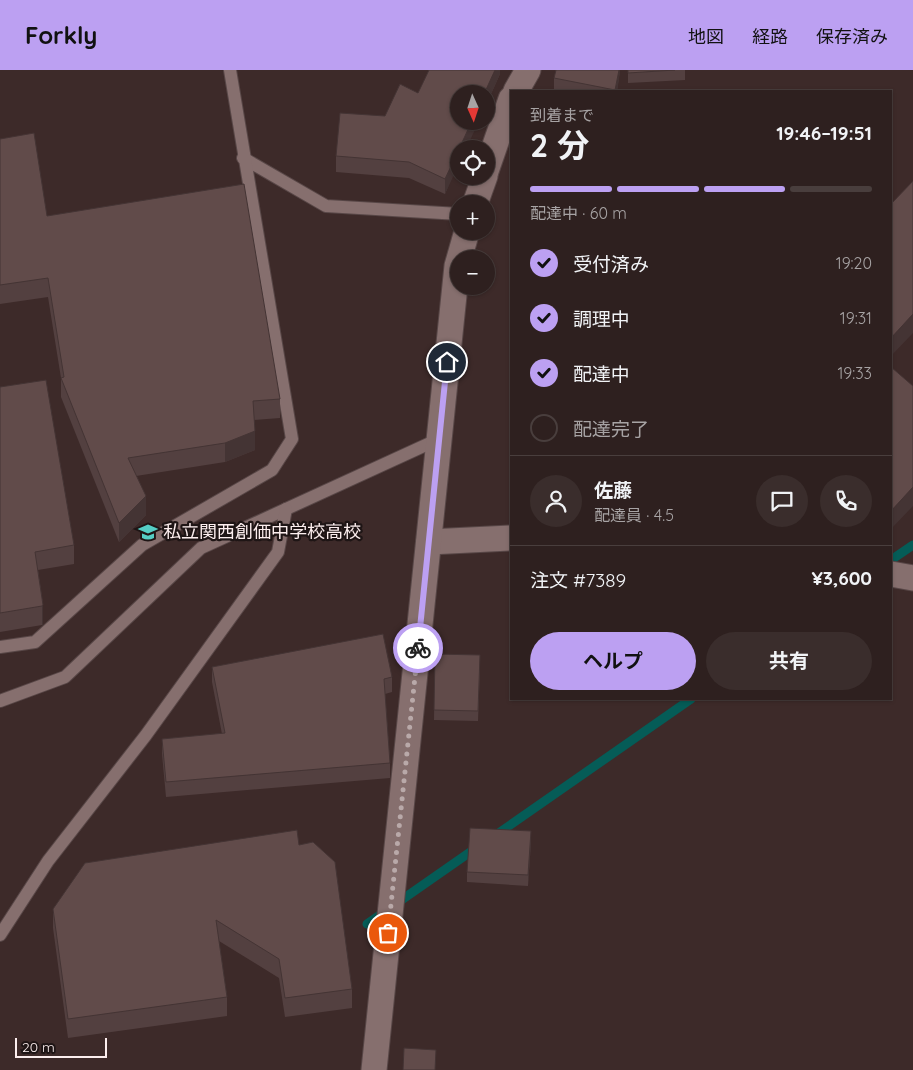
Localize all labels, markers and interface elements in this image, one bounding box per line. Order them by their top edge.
text: Forkly [25,20,97,50]
text: 地図 [688,25,724,48]
text: 経路 [752,25,788,48]
text: 保存済み [816,25,888,48]
north arrow [450,85,495,130]
map controls [450,85,495,295]
text: 到着まで [530,105,594,125]
text: 19:46–19:51 [776,121,872,145]
text: 2 分 [530,125,589,165]
button: locate [450,140,495,185]
button: + [450,195,495,240]
text: 配達中 · 60 m [530,203,627,223]
icon: check [530,249,558,277]
button: − [450,250,495,295]
text: 受付済み [573,252,649,276]
text: 19:20 [836,253,872,273]
icon: check [530,304,558,332]
text: 調理中 [573,307,630,331]
text: 19:31 [840,308,872,328]
pin [426,341,468,383]
icon: home [433,348,461,376]
icon: check [530,359,558,387]
text: 配達中 [573,362,630,386]
text: 19:33 [837,363,872,383]
text: 配達完了 [573,417,649,441]
button: person [530,475,582,527]
button: chat [756,475,808,527]
button: phone [820,475,872,527]
text: 佐藤 [594,478,632,502]
text: 配達員 · 4.5 [594,505,674,525]
place label: 私立関西創価中学校高校 [163,520,361,543]
school or university icon: 私立関西創価中学校高校 [137,521,159,543]
text: ¥3,600 [811,566,872,590]
text: 注文 #7389 [530,568,626,592]
courier [393,623,443,673]
button: ヘルプ [530,632,696,690]
button: 共有 [706,632,872,690]
icon: bike [404,634,432,662]
pin [367,912,409,954]
icon: bag [374,919,402,947]
scale bar [15,1035,108,1058]
text: 20 m [22,1038,55,1056]

